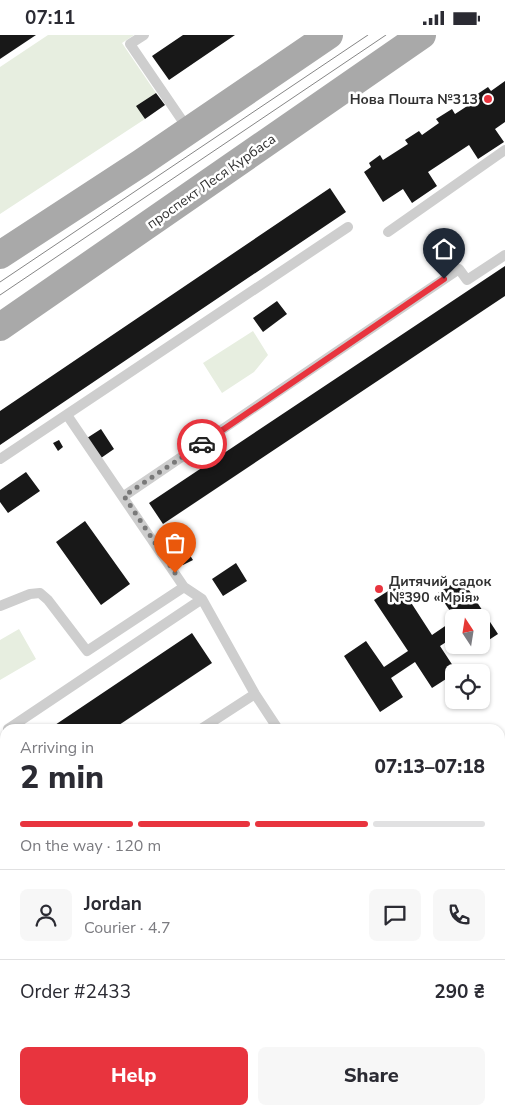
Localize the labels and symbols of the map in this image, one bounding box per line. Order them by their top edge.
place label: Нова Пошта №313 [350,90,478,109]
marker: Нова Пошта №313 [482,93,494,105]
street label: проспект Леся Курбаса [143,130,280,233]
pin [423,228,465,279]
courier [177,419,227,469]
pin [154,522,196,573]
place label: Дитячий садок №390 «Мрія» [389,572,491,607]
marker: Дитячий садок №390 «Мрія» [373,583,385,595]
north arrow [445,609,490,654]

